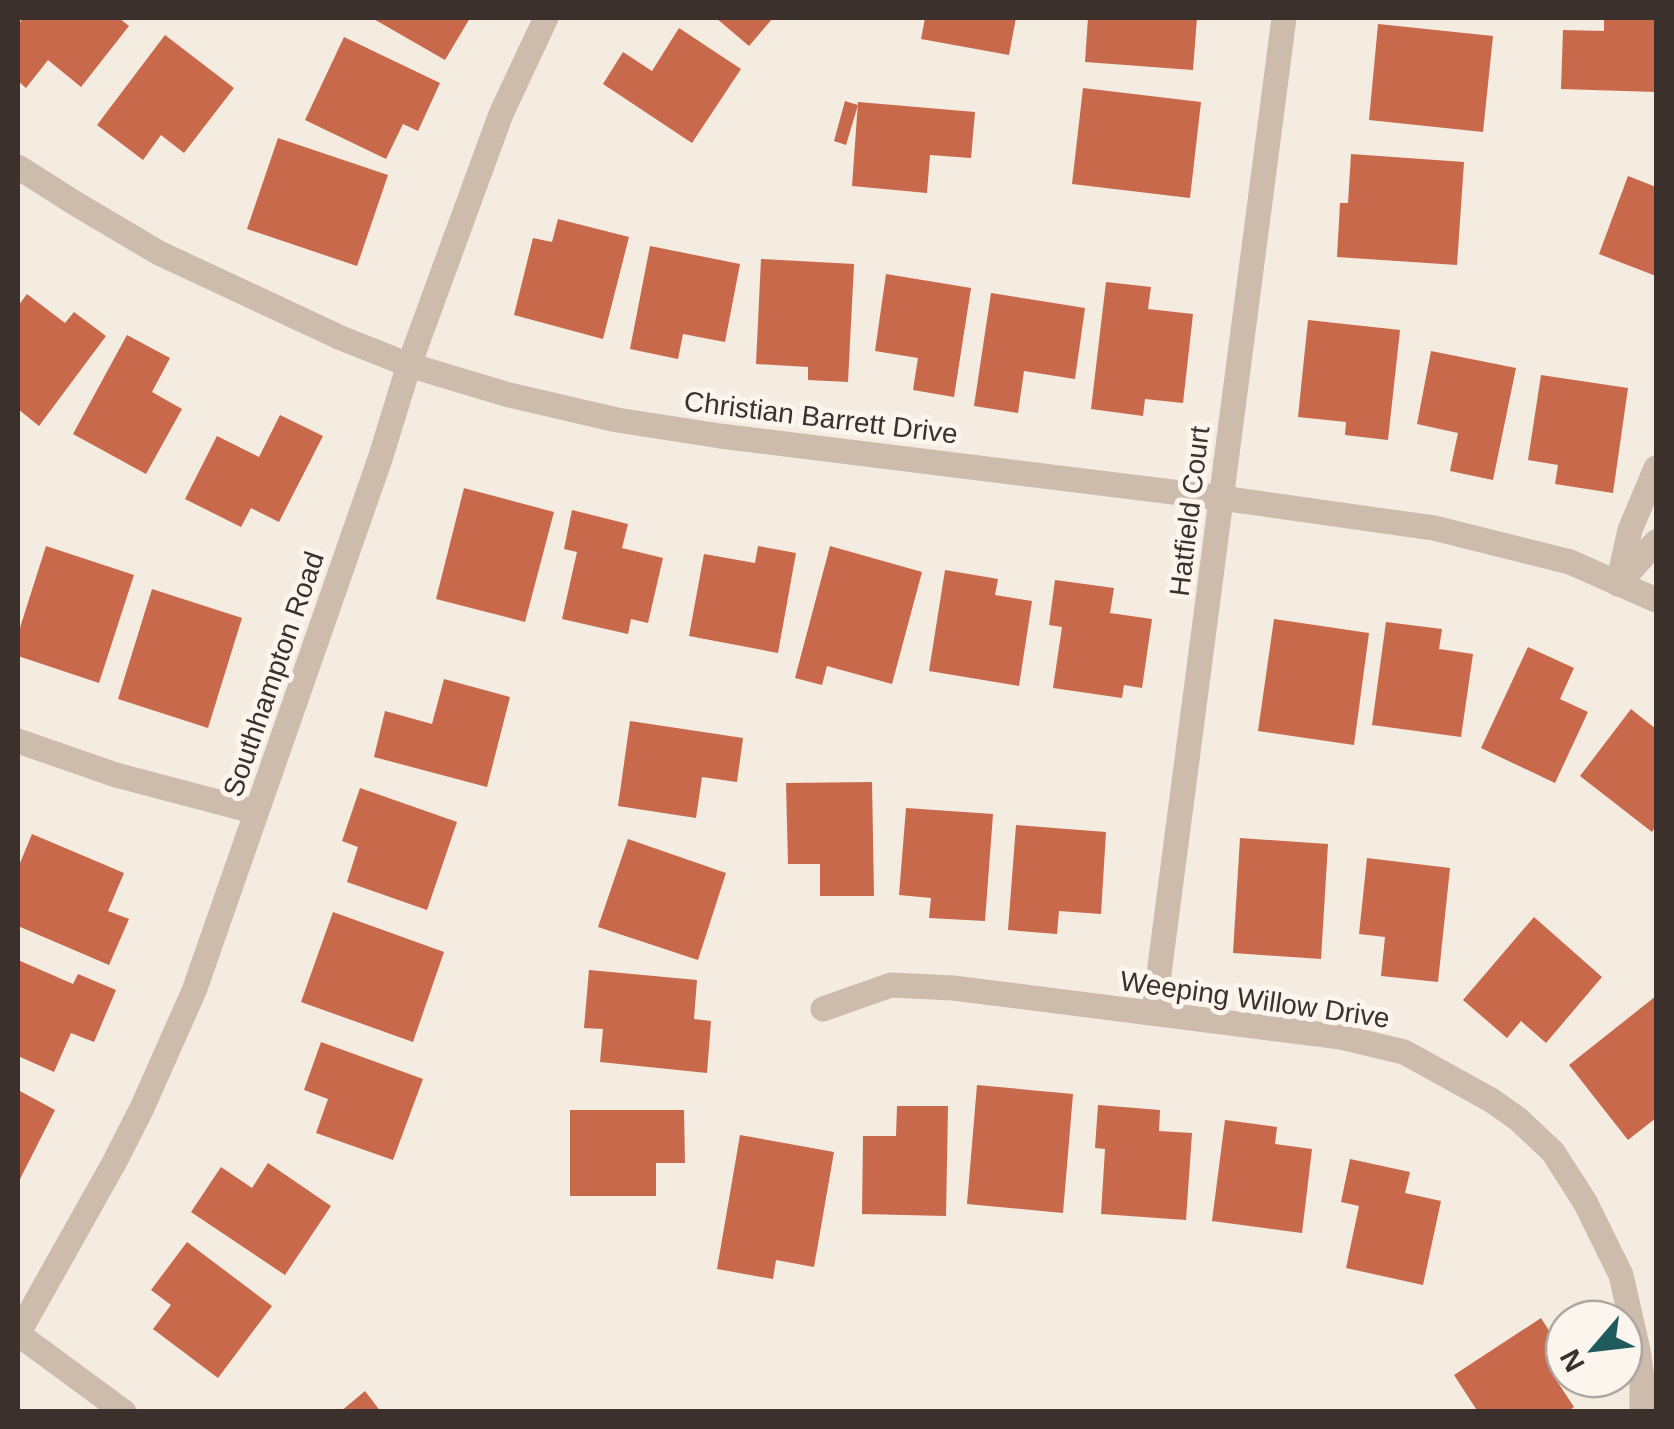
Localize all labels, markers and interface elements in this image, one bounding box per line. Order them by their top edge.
street label: Christian Barrett Drive [682,385,960,450]
street label: Hatfield Court [1164,424,1215,598]
street label: Southhampton Road [217,548,330,801]
street label: Weeping Willow Drive [1118,965,1392,1034]
north arrow [1544,1299,1644,1399]
text: N [1554,1344,1591,1377]

